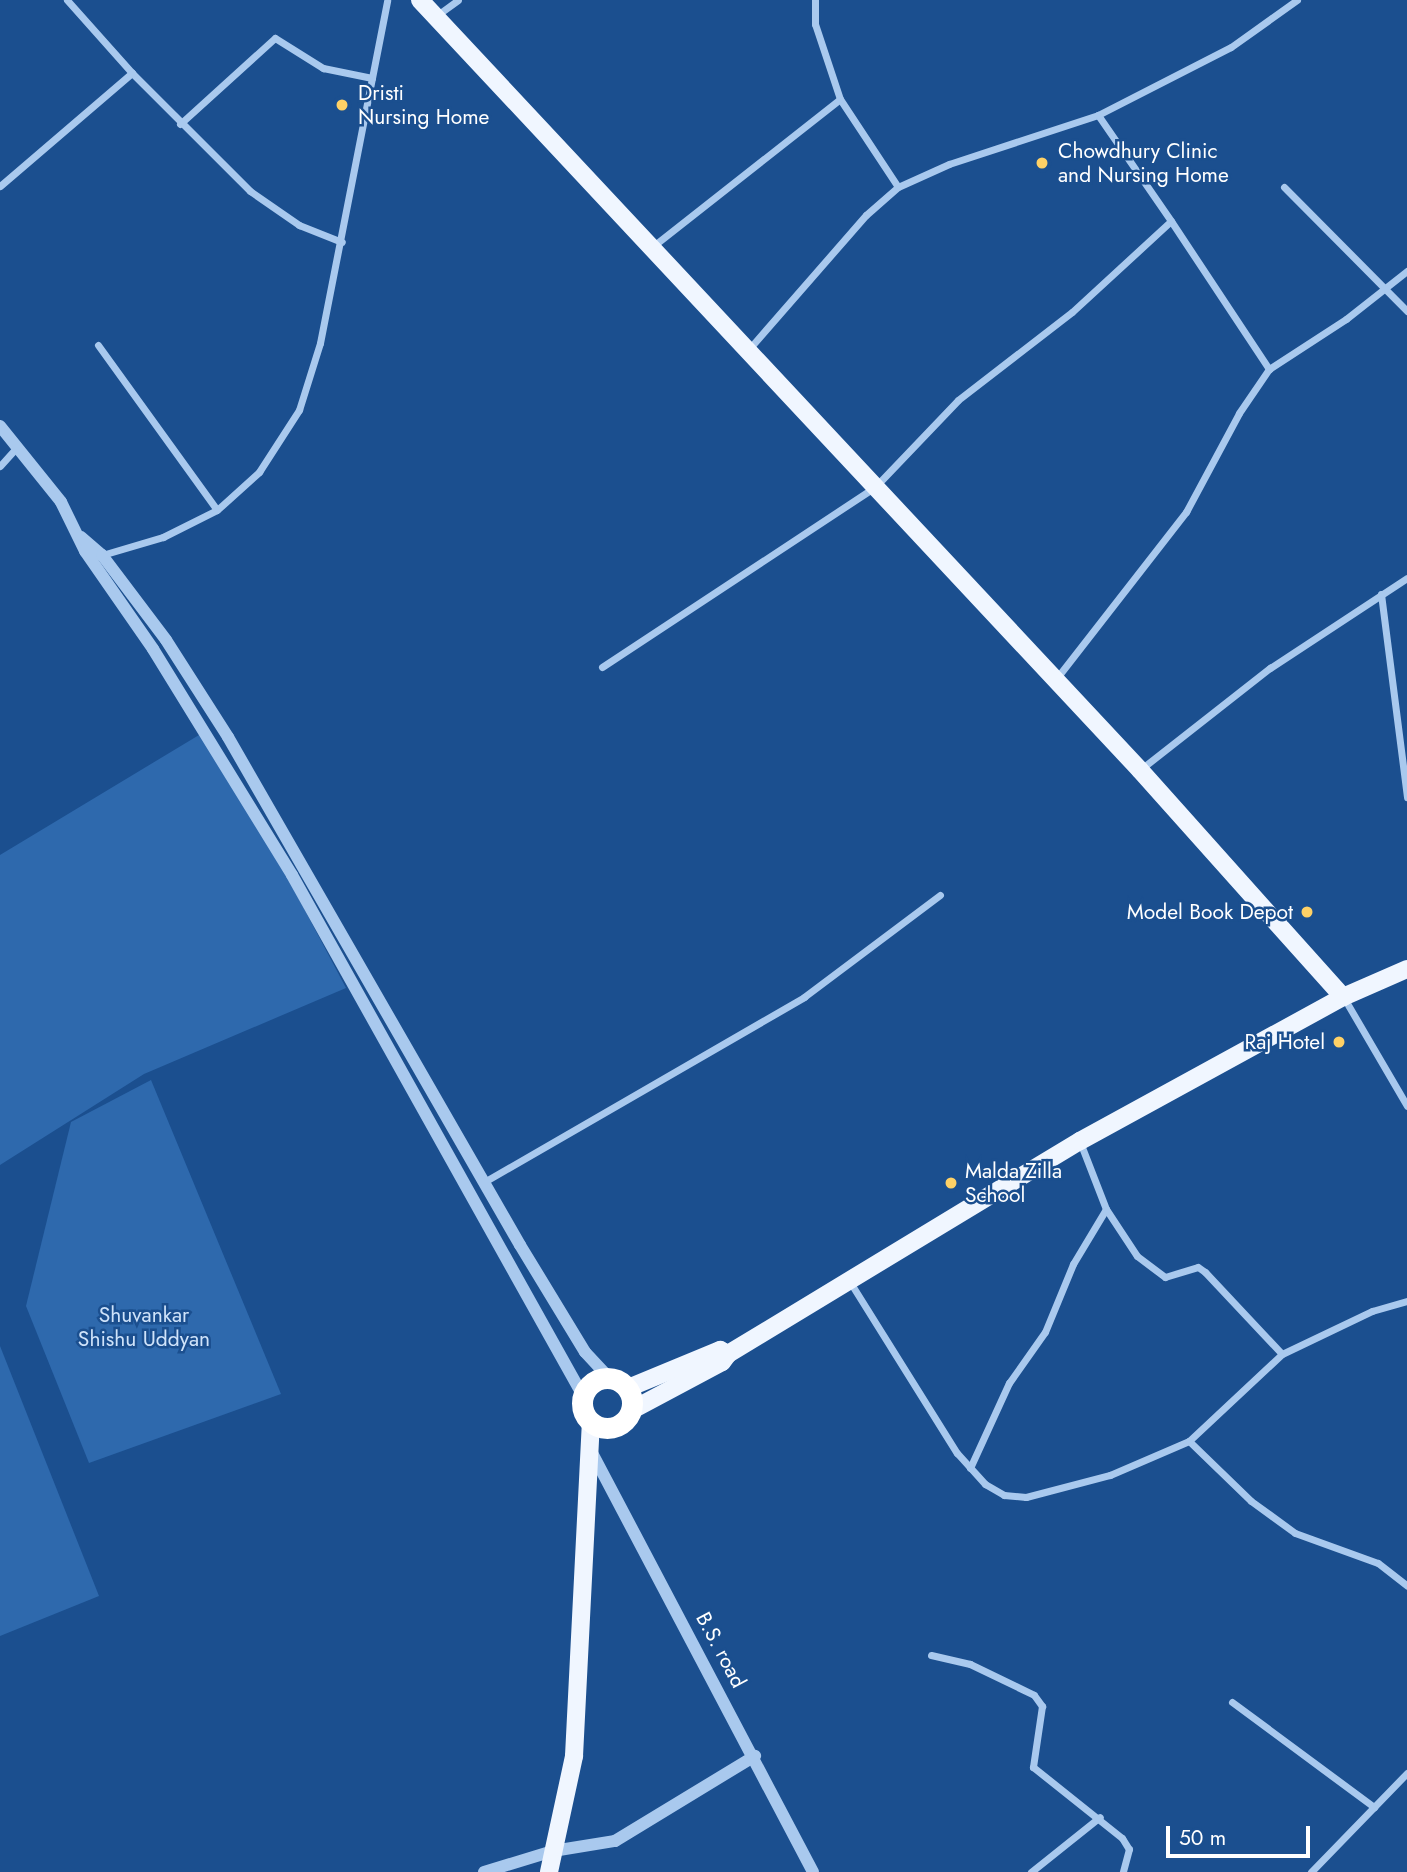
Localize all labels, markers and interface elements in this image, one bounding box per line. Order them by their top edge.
place label: Dristi Nursing Home [358,80,489,130]
marker: Dristi Nursing Home [332,95,352,115]
place label: Chowdhury Clinic and Nursing Home [1058,138,1229,188]
marker: Chowdhury Clinic and Nursing Home [1032,153,1052,173]
place label: Model Book Depot [1127,899,1293,925]
marker: Model Book Depot [1299,904,1315,920]
place label: Raj Hotel [1244,1029,1325,1055]
marker: Raj Hotel [1331,1034,1347,1050]
place label: Malda Zilla School [965,1158,1062,1208]
marker: Malda Zilla School [943,1175,959,1191]
park label: Shuvankar Shishu Uddyan [78,1302,210,1352]
street label: B.S. road [691,1608,751,1692]
scale bar [1169,1812,1312,1856]
text: 50 m [1179,1823,1226,1853]

